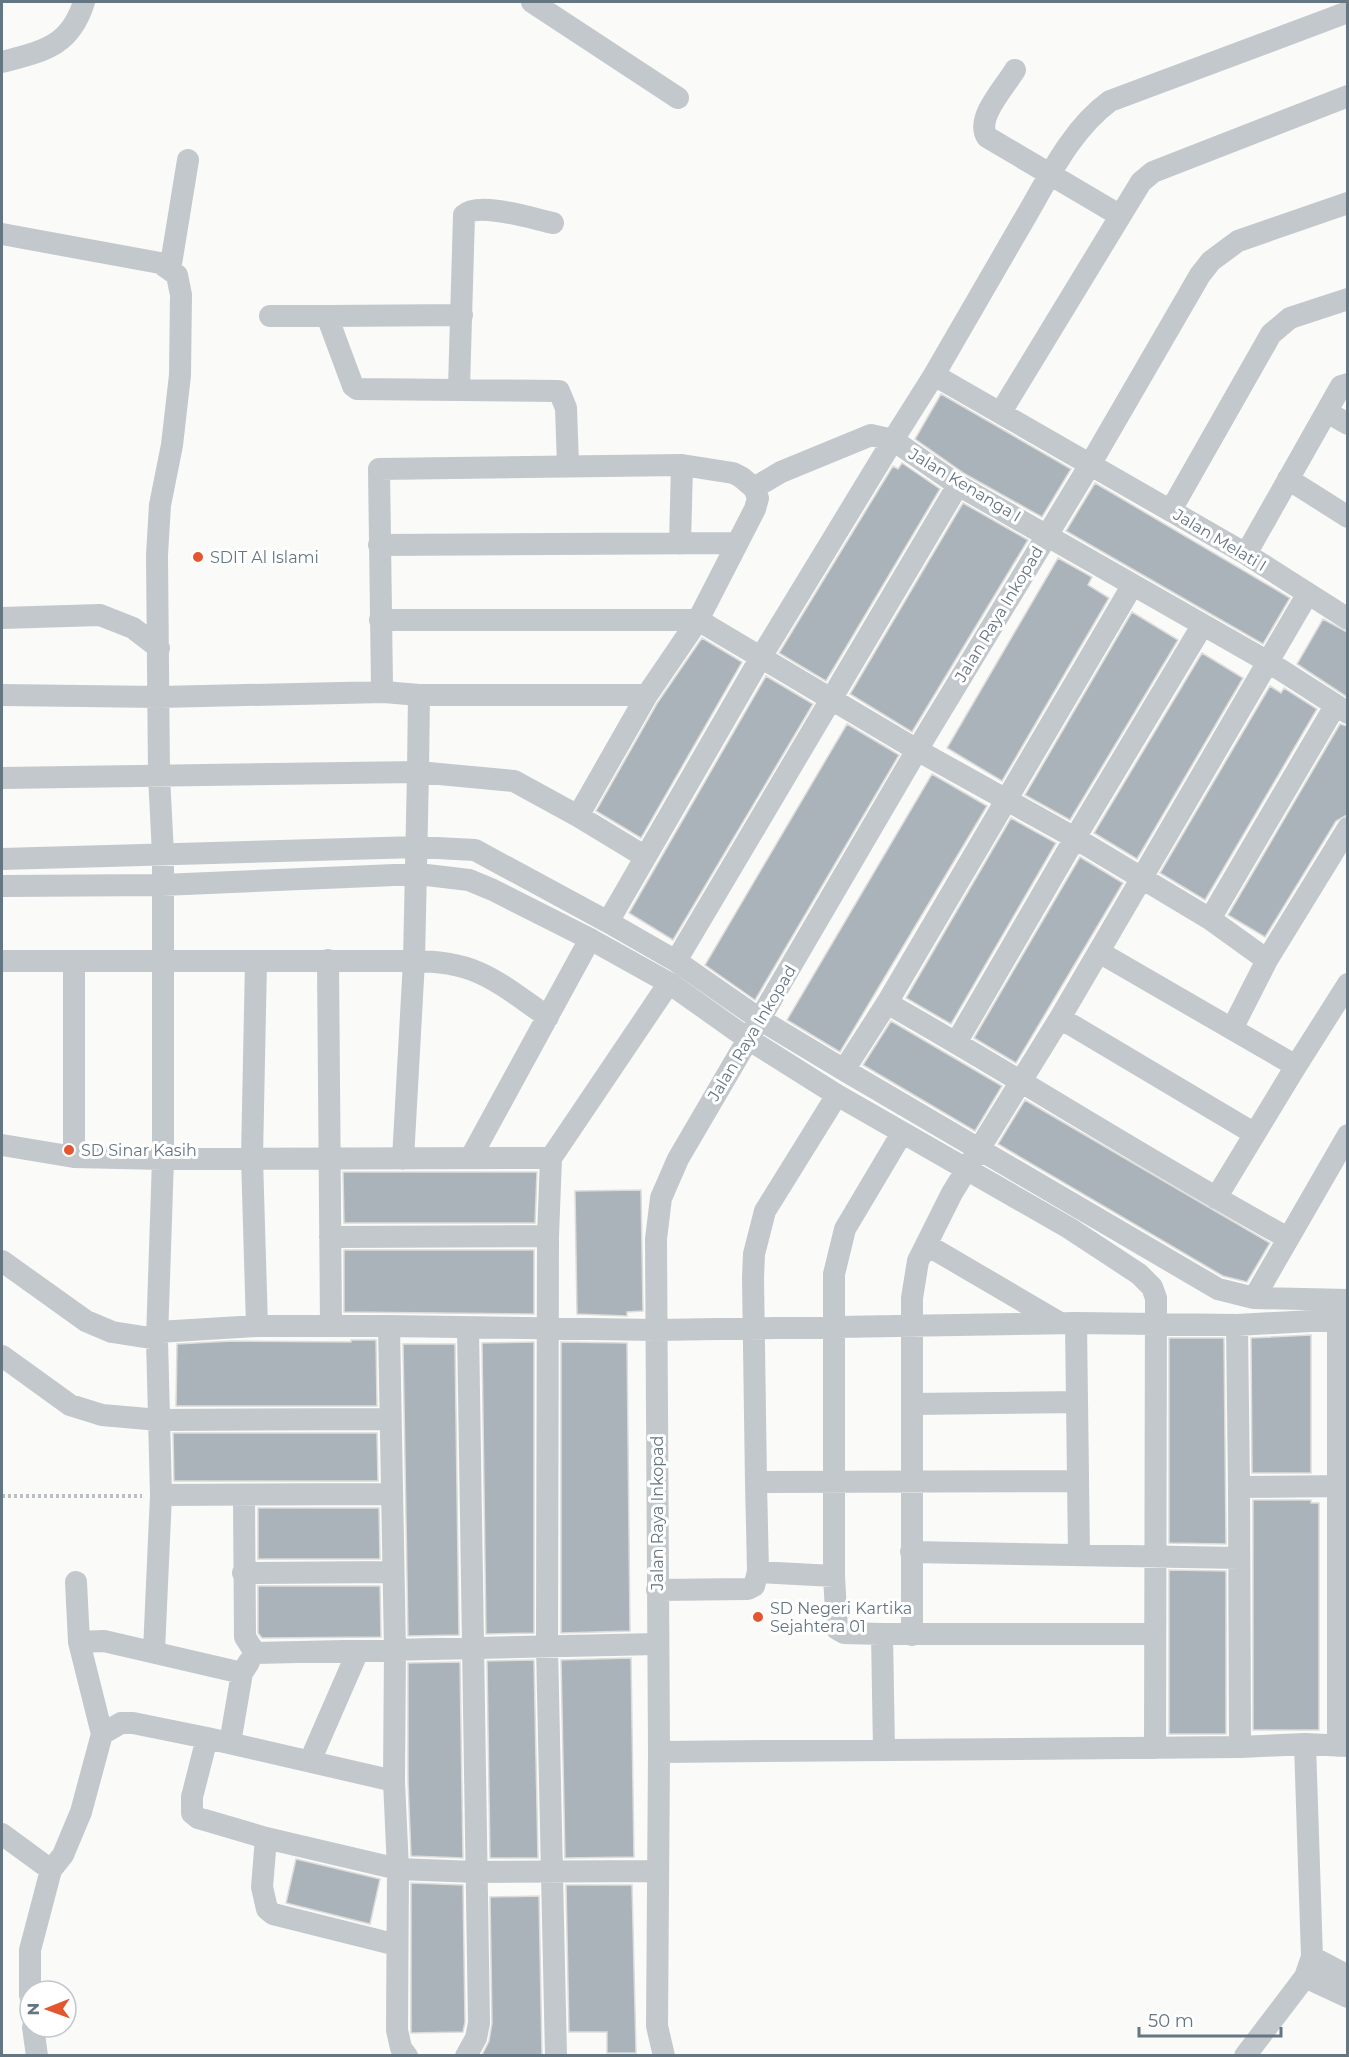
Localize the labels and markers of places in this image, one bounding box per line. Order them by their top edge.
place label: SDIT Al Islami [210,548,319,567]
marker: SDIT Al Islami [191,550,205,564]
place label: SD Sinar Kasih [81,1141,197,1160]
marker: SD Sinar Kasih [62,1143,76,1157]
place label: SD Negeri Kartika Sejahtera 01 [770,1599,912,1636]
marker: SD Negeri Kartika Sejahtera 01 [751,1610,765,1624]

